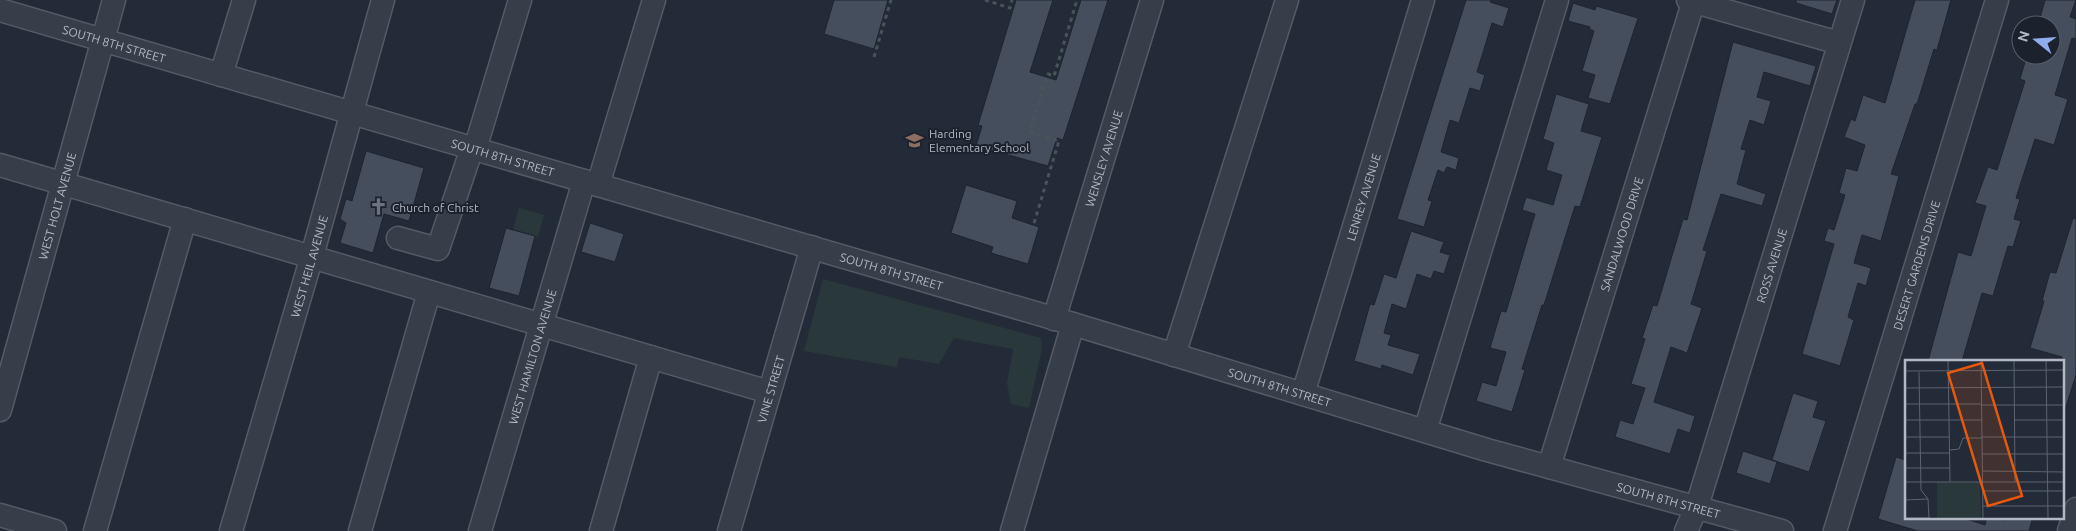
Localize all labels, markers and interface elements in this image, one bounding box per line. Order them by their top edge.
north arrow [2011,15,2061,65]
street label: SOUTH 8TH STREET [61,22,168,65]
text: N [2014,29,2033,44]
street label: WENSLEY AVENUE [1082,108,1124,208]
place label: Harding Elementary School [929,127,1029,154]
school or university icon: Harding Elementary School [905,130,925,150]
street label: SOUTH 8TH STREET [450,136,556,178]
street label: WEST HOLT AVENUE [36,150,78,261]
street label: LENREY AVENUE [1344,152,1382,242]
street label: SANDALWOOD DRIVE [1598,175,1645,293]
church icon: Church of Christ [368,197,388,217]
street label: DESERT GARDENS DRIVE [1890,199,1942,331]
place label: Church of Christ [392,201,479,214]
street label: WEST HEIL AVENUE [288,213,330,319]
street label: ROSS AVENUE [1754,226,1789,304]
street label: SOUTH 8TH STREET [839,250,945,292]
street label: WEST HAMILTON AVENUE [506,287,558,426]
street label: VINE STREET [755,354,787,424]
inset map [1905,360,2064,518]
street label: SOUTH 8TH STREET [1227,365,1333,409]
street label: SOUTH 8TH STREET [1615,479,1722,520]

